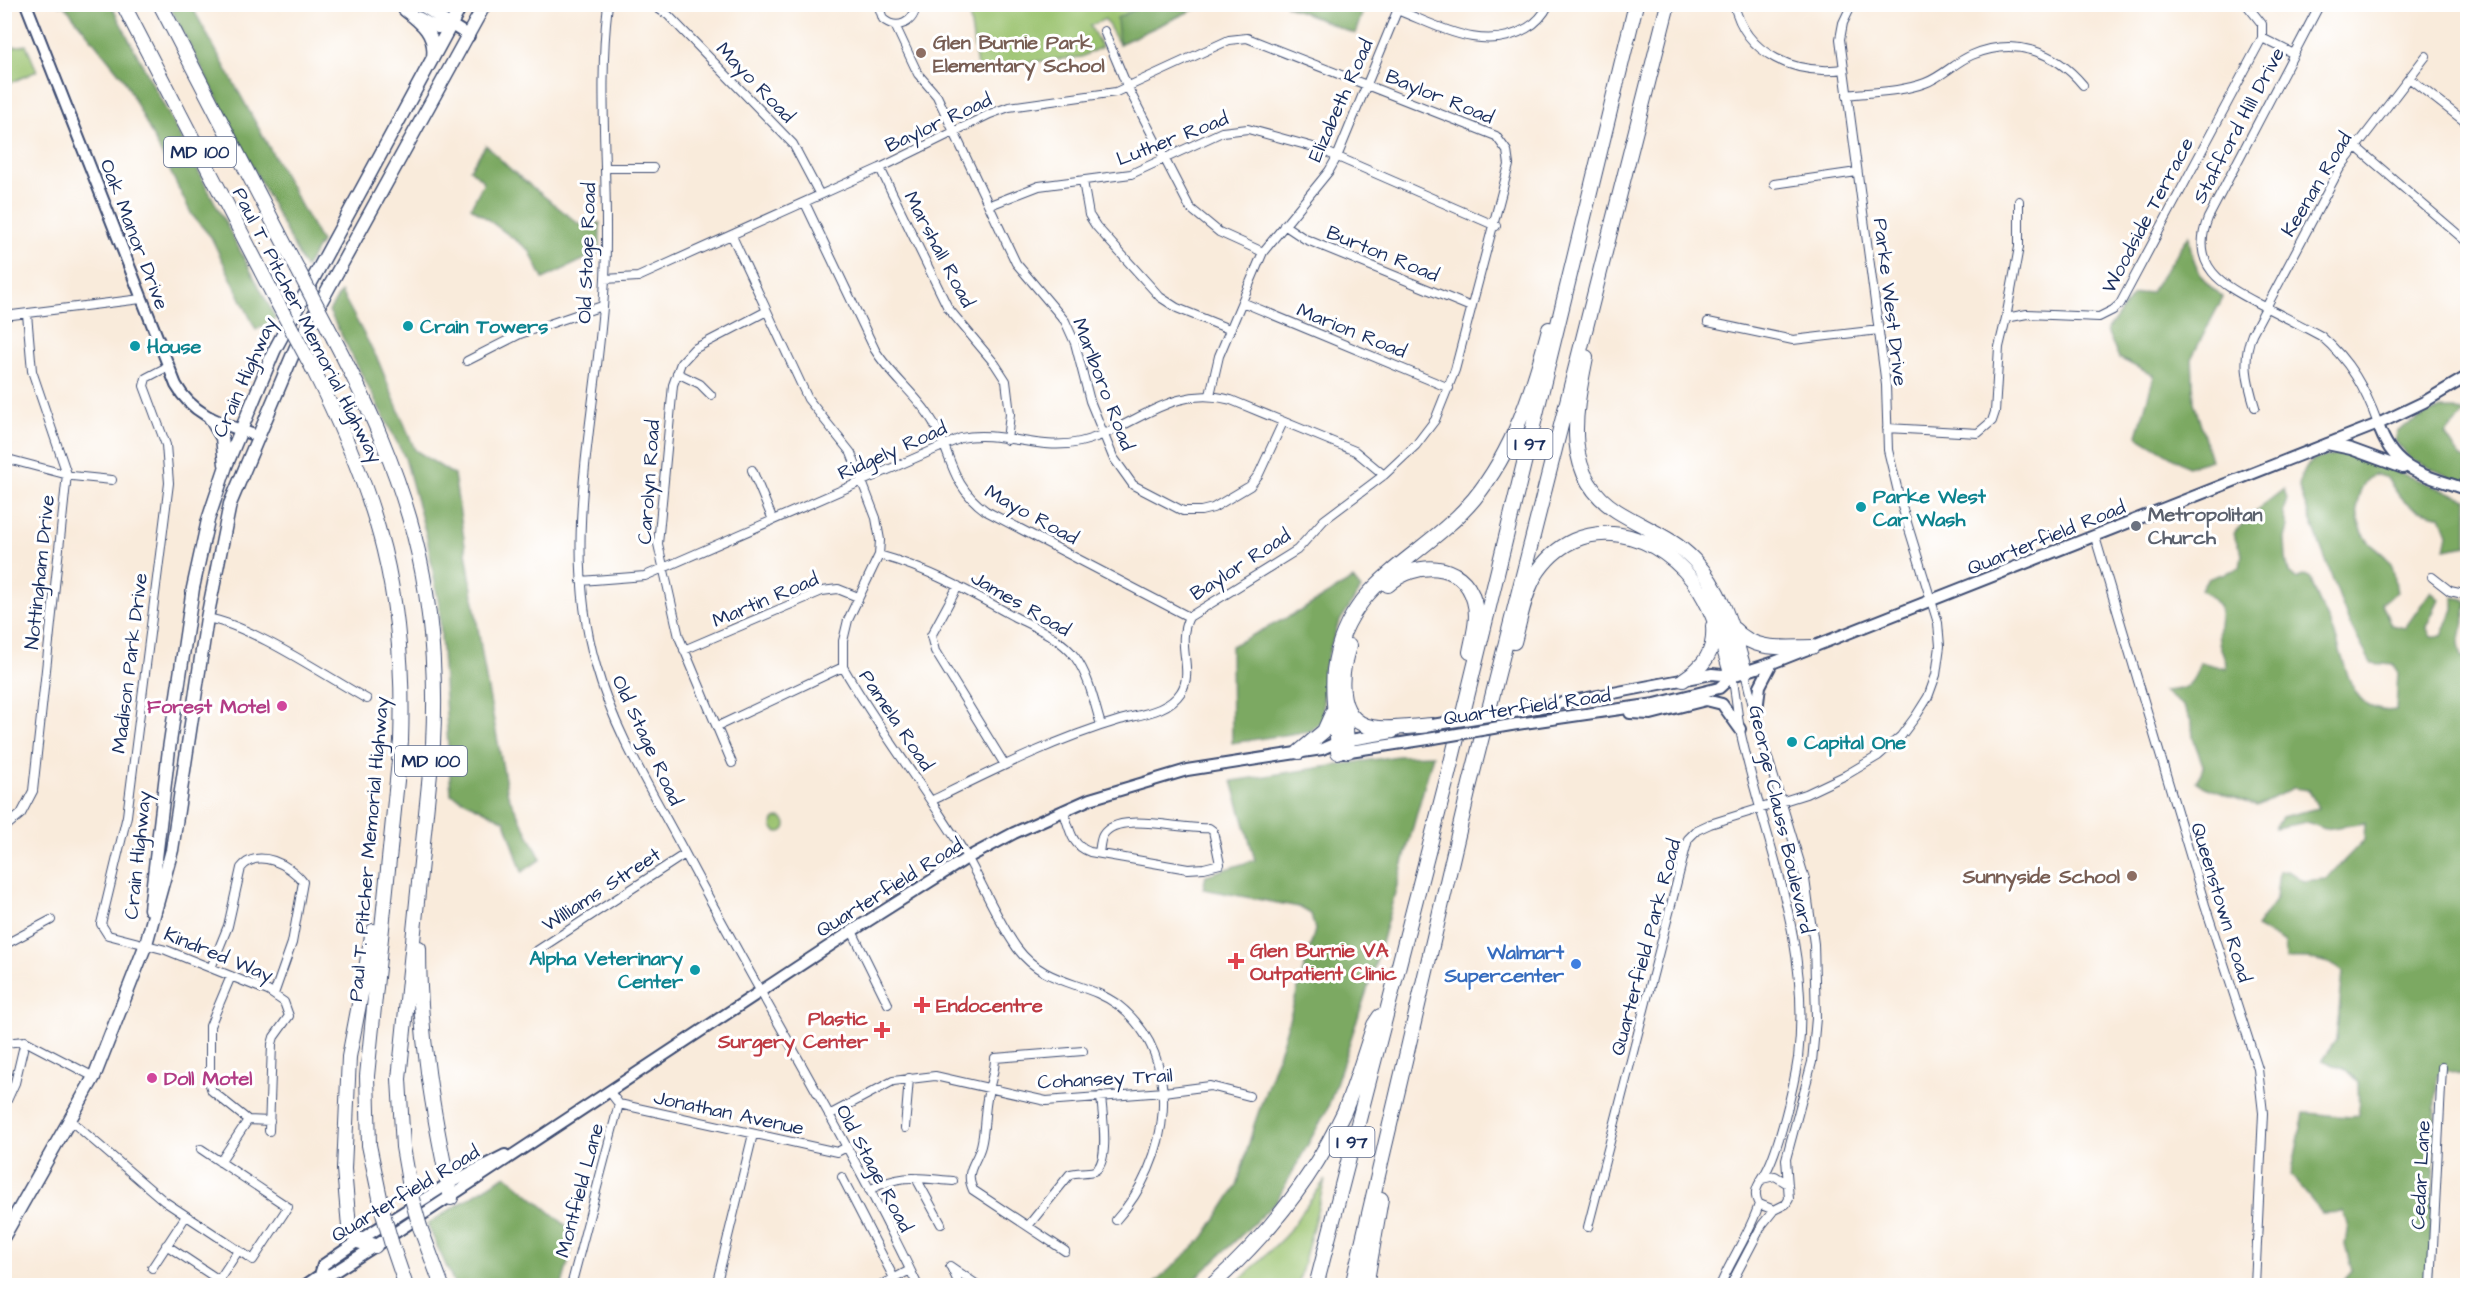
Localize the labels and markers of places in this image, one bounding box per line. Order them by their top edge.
place label: Glen Burnie Park Elementary School [933,29,1105,81]
marker: Glen Burnie Park Elementary School [914,46,928,60]
place label: Crain Towers [420,313,548,341]
marker: Crain Towers [401,319,415,333]
place label: House [147,333,202,361]
marker: House [128,339,142,353]
place label: Parke West Car Wash [1873,483,1987,534]
marker: Parke West Car Wash [1854,500,1868,514]
place label: Metropolitan Church [2148,501,2263,552]
marker: Metropolitan Church [2129,519,2143,533]
place label: Forest Motel [147,693,270,721]
marker: Forest Motel [275,699,289,713]
place label: Capital One [1804,729,1906,757]
marker: Capital One [1785,735,1799,749]
place label: Sunnyside School [1962,863,2120,892]
marker: Sunnyside School [2125,869,2139,883]
place label: Glen Burnie VA Outpatient Clinic [1250,937,1397,988]
place label: Walmart Supercenter [1444,939,1565,990]
place label: Alpha Veterinary Center [529,945,684,996]
marker: Glen Burnie VA Outpatient Clinic [1227,952,1245,970]
marker: Walmart Supercenter [1569,957,1583,971]
marker: Alpha Veterinary Center [688,963,702,977]
place label: Endocentre [936,992,1043,1020]
marker: Endocentre [913,996,931,1014]
place label: Plastic Surgery Center [717,1005,869,1057]
marker: Plastic Surgery Center [873,1021,891,1039]
place label: Doll Motel [164,1065,252,1093]
marker: Doll Motel [145,1071,159,1085]

